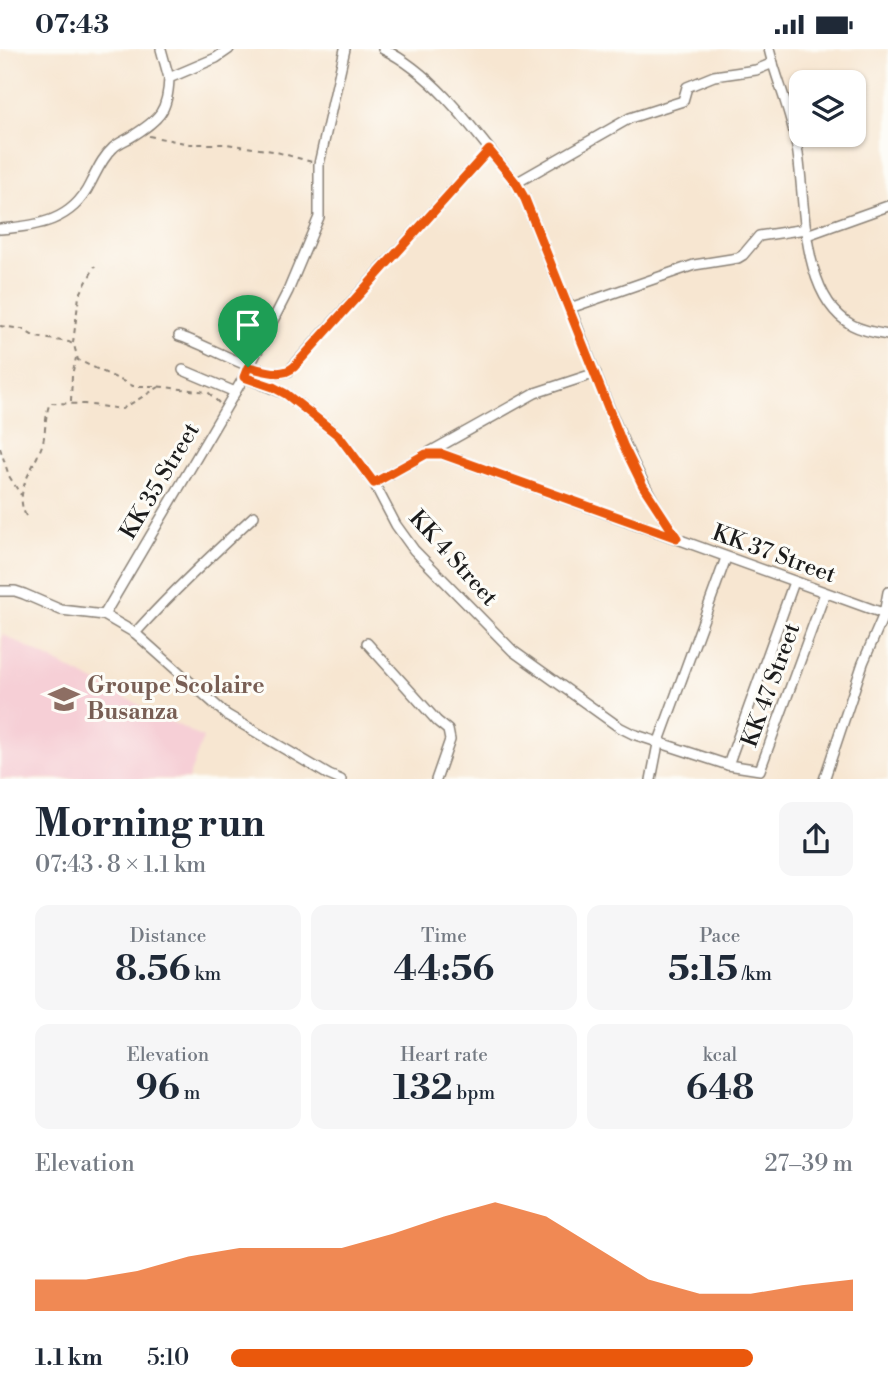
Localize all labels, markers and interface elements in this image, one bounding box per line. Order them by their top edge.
text: 07:43 [35,9,109,41]
map controls [789,70,866,147]
button: layers [789,70,866,147]
pin [218,295,278,367]
icon: arrive [229,306,267,344]
street label: KK 35 Street [114,418,206,544]
street label: KK 4 Street [403,504,503,612]
street label: KK 37 Street [708,519,840,589]
street label: KK 47 Street [736,619,806,751]
place label: Groupe Scolaire Busanza [87,672,265,726]
school or university icon: Groupe Scolaire Busanza [47,682,81,716]
text: Morning run [35,801,265,848]
button: share [779,802,853,876]
text: 07:43 · 8 × 1.1 km [35,851,206,879]
text: Distance [130,924,206,948]
text: Time [421,924,467,948]
text: Pace [700,924,740,948]
text: 8.56 [115,948,191,991]
text: 44:56 [394,948,494,991]
text: 5:15 [668,948,738,991]
text: km [191,962,221,986]
text: /km [738,962,772,986]
text: Elevation [127,1043,209,1067]
text: Heart rate [400,1043,488,1067]
text: kcal [703,1043,737,1067]
text: 96 [136,1067,180,1110]
text: 132 [393,1067,453,1110]
text: 648 [686,1067,754,1110]
text: m [180,1081,200,1105]
text: bpm [453,1081,495,1105]
text: Elevation [35,1150,135,1178]
text: 27–39 m [764,1150,853,1178]
text: 1.1 km [35,1344,103,1372]
text: 5:10 [147,1344,189,1372]

